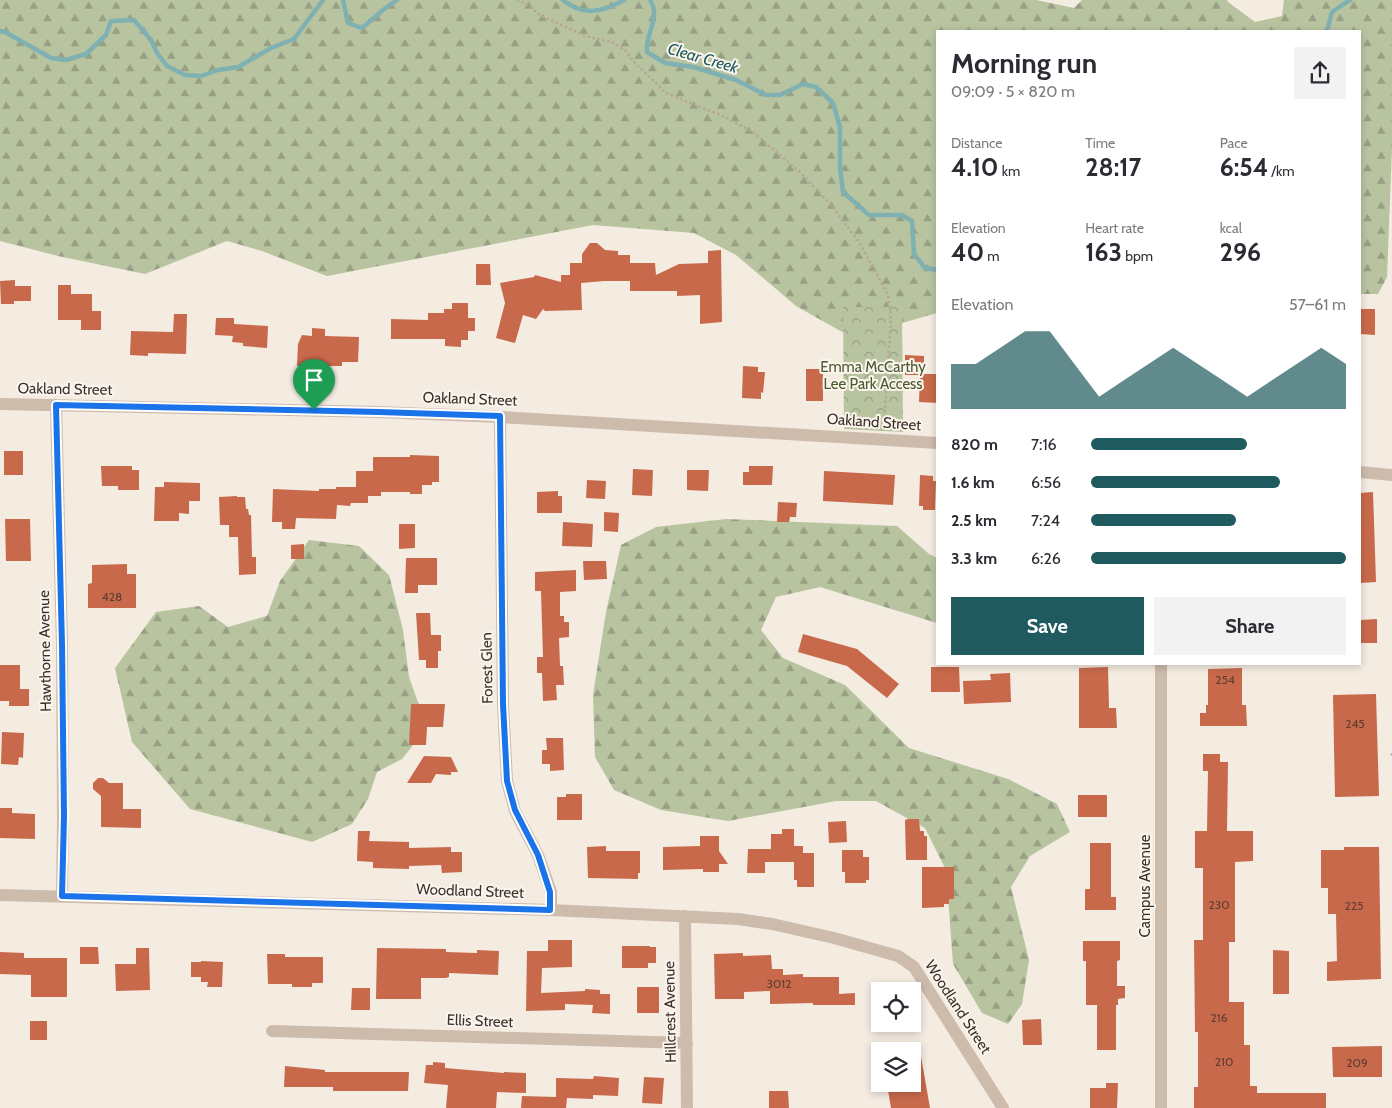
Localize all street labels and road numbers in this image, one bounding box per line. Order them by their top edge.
street label: Oakland Street [17,379,113,399]
street label: Oakland Street [422,388,518,410]
street label: Oakland Street [826,410,922,434]
street label: Hawthorne Avenue [35,590,55,712]
street label: Forest Glen [477,632,497,704]
street label: Campus Avenue [1136,834,1154,937]
street label: Woodland Street [416,880,524,902]
street label: Woodland Street [921,957,995,1057]
street label: Hillcrest Avenue [660,961,680,1063]
street label: Ellis Street [446,1011,514,1031]

